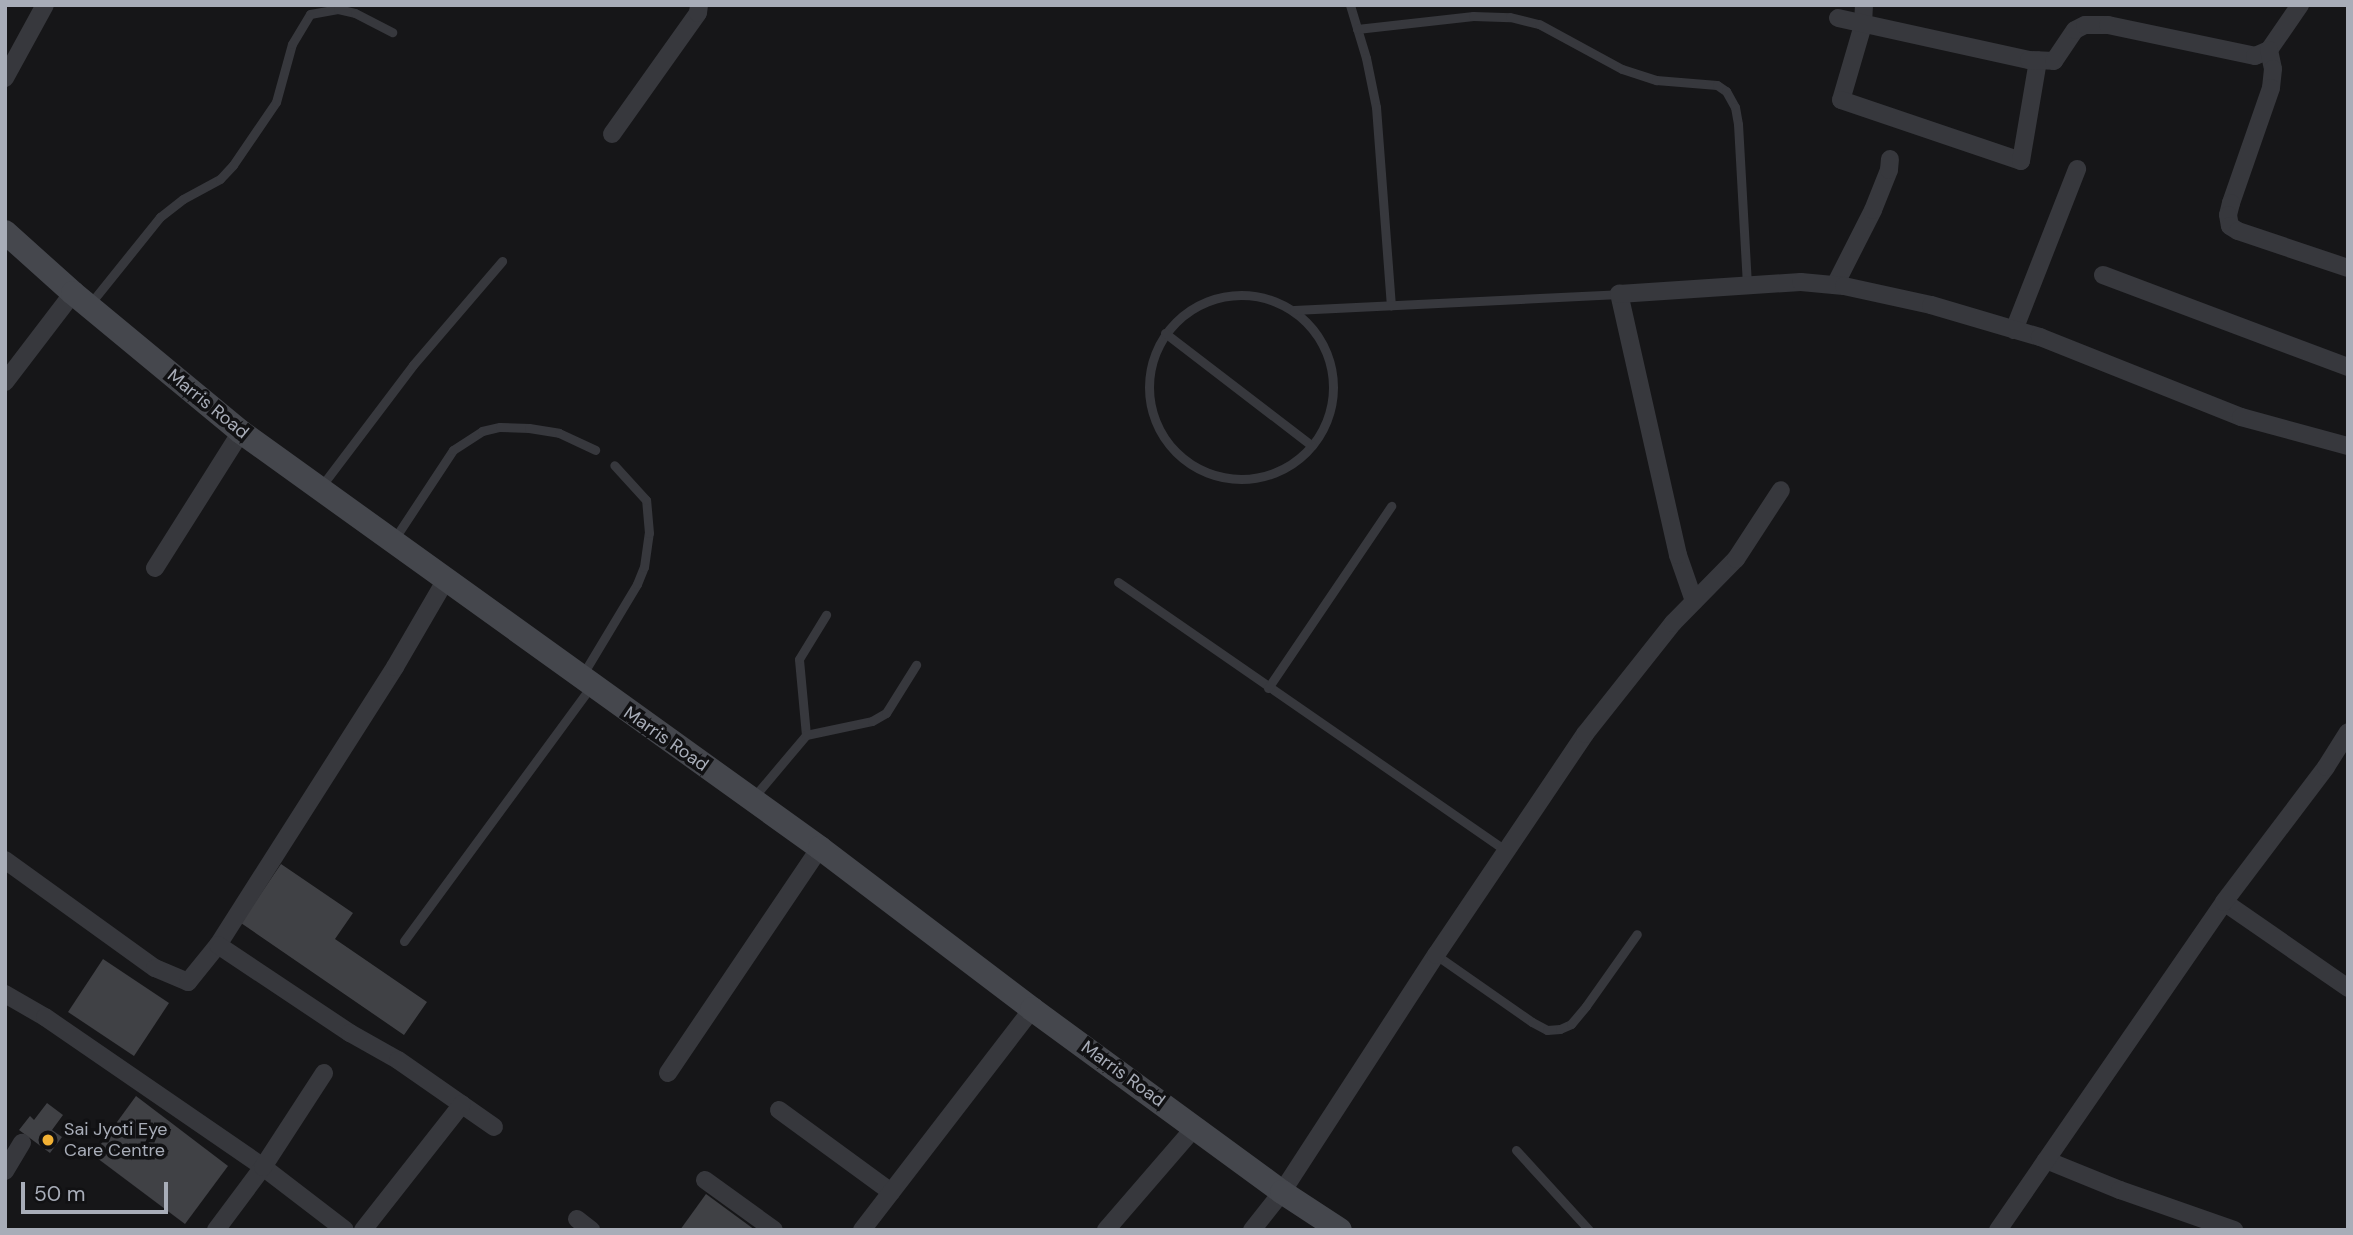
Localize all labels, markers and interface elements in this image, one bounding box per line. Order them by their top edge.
street label: Marris Road [163,365,253,443]
street label: Marris Road [620,702,712,776]
street label: Marris Road [1077,1036,1169,1112]
place label: Sai Jyoti Eye Care Centre [64,1119,168,1162]
marker: Sai Jyoti Eye Care Centre [38,1130,58,1150]
scale bar [24,1168,172,1212]
text: 50 m [34,1180,85,1208]

